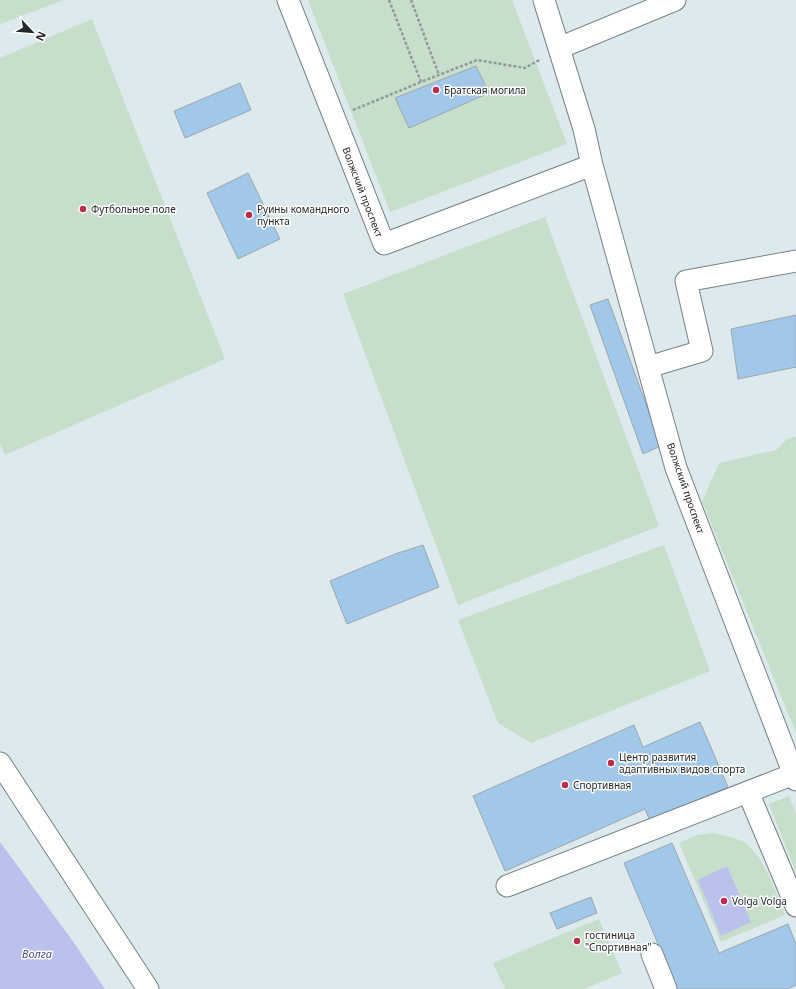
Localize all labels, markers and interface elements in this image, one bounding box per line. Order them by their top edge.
north arrow [12,12,52,52]
text: N [33,29,50,44]
place label: Братская могила [444,83,526,97]
marker: Братская могила [431,85,441,95]
street label: Волжский проспект [339,145,387,239]
place label: Футбольное поле [91,202,176,216]
place label: Руины командного пункта [257,202,350,228]
marker: Футбольное поле [78,204,88,214]
marker: Руины командного пункта [244,210,254,220]
street label: Волжский проспект [664,441,708,536]
place label: Центр развития адаптивных видов спорта [619,750,745,776]
marker: Центр развития адаптивных видов спорта [606,758,616,768]
place label: Спортивная [573,778,631,792]
marker: Спортивная [560,780,570,790]
place label: Volga Volga [732,894,787,908]
marker: Volga Volga [719,896,729,906]
place label: гостиница "Спортивная" [585,928,652,954]
marker: гостиница "Спортивная" [572,936,582,946]
water label: Волга [22,946,52,961]

